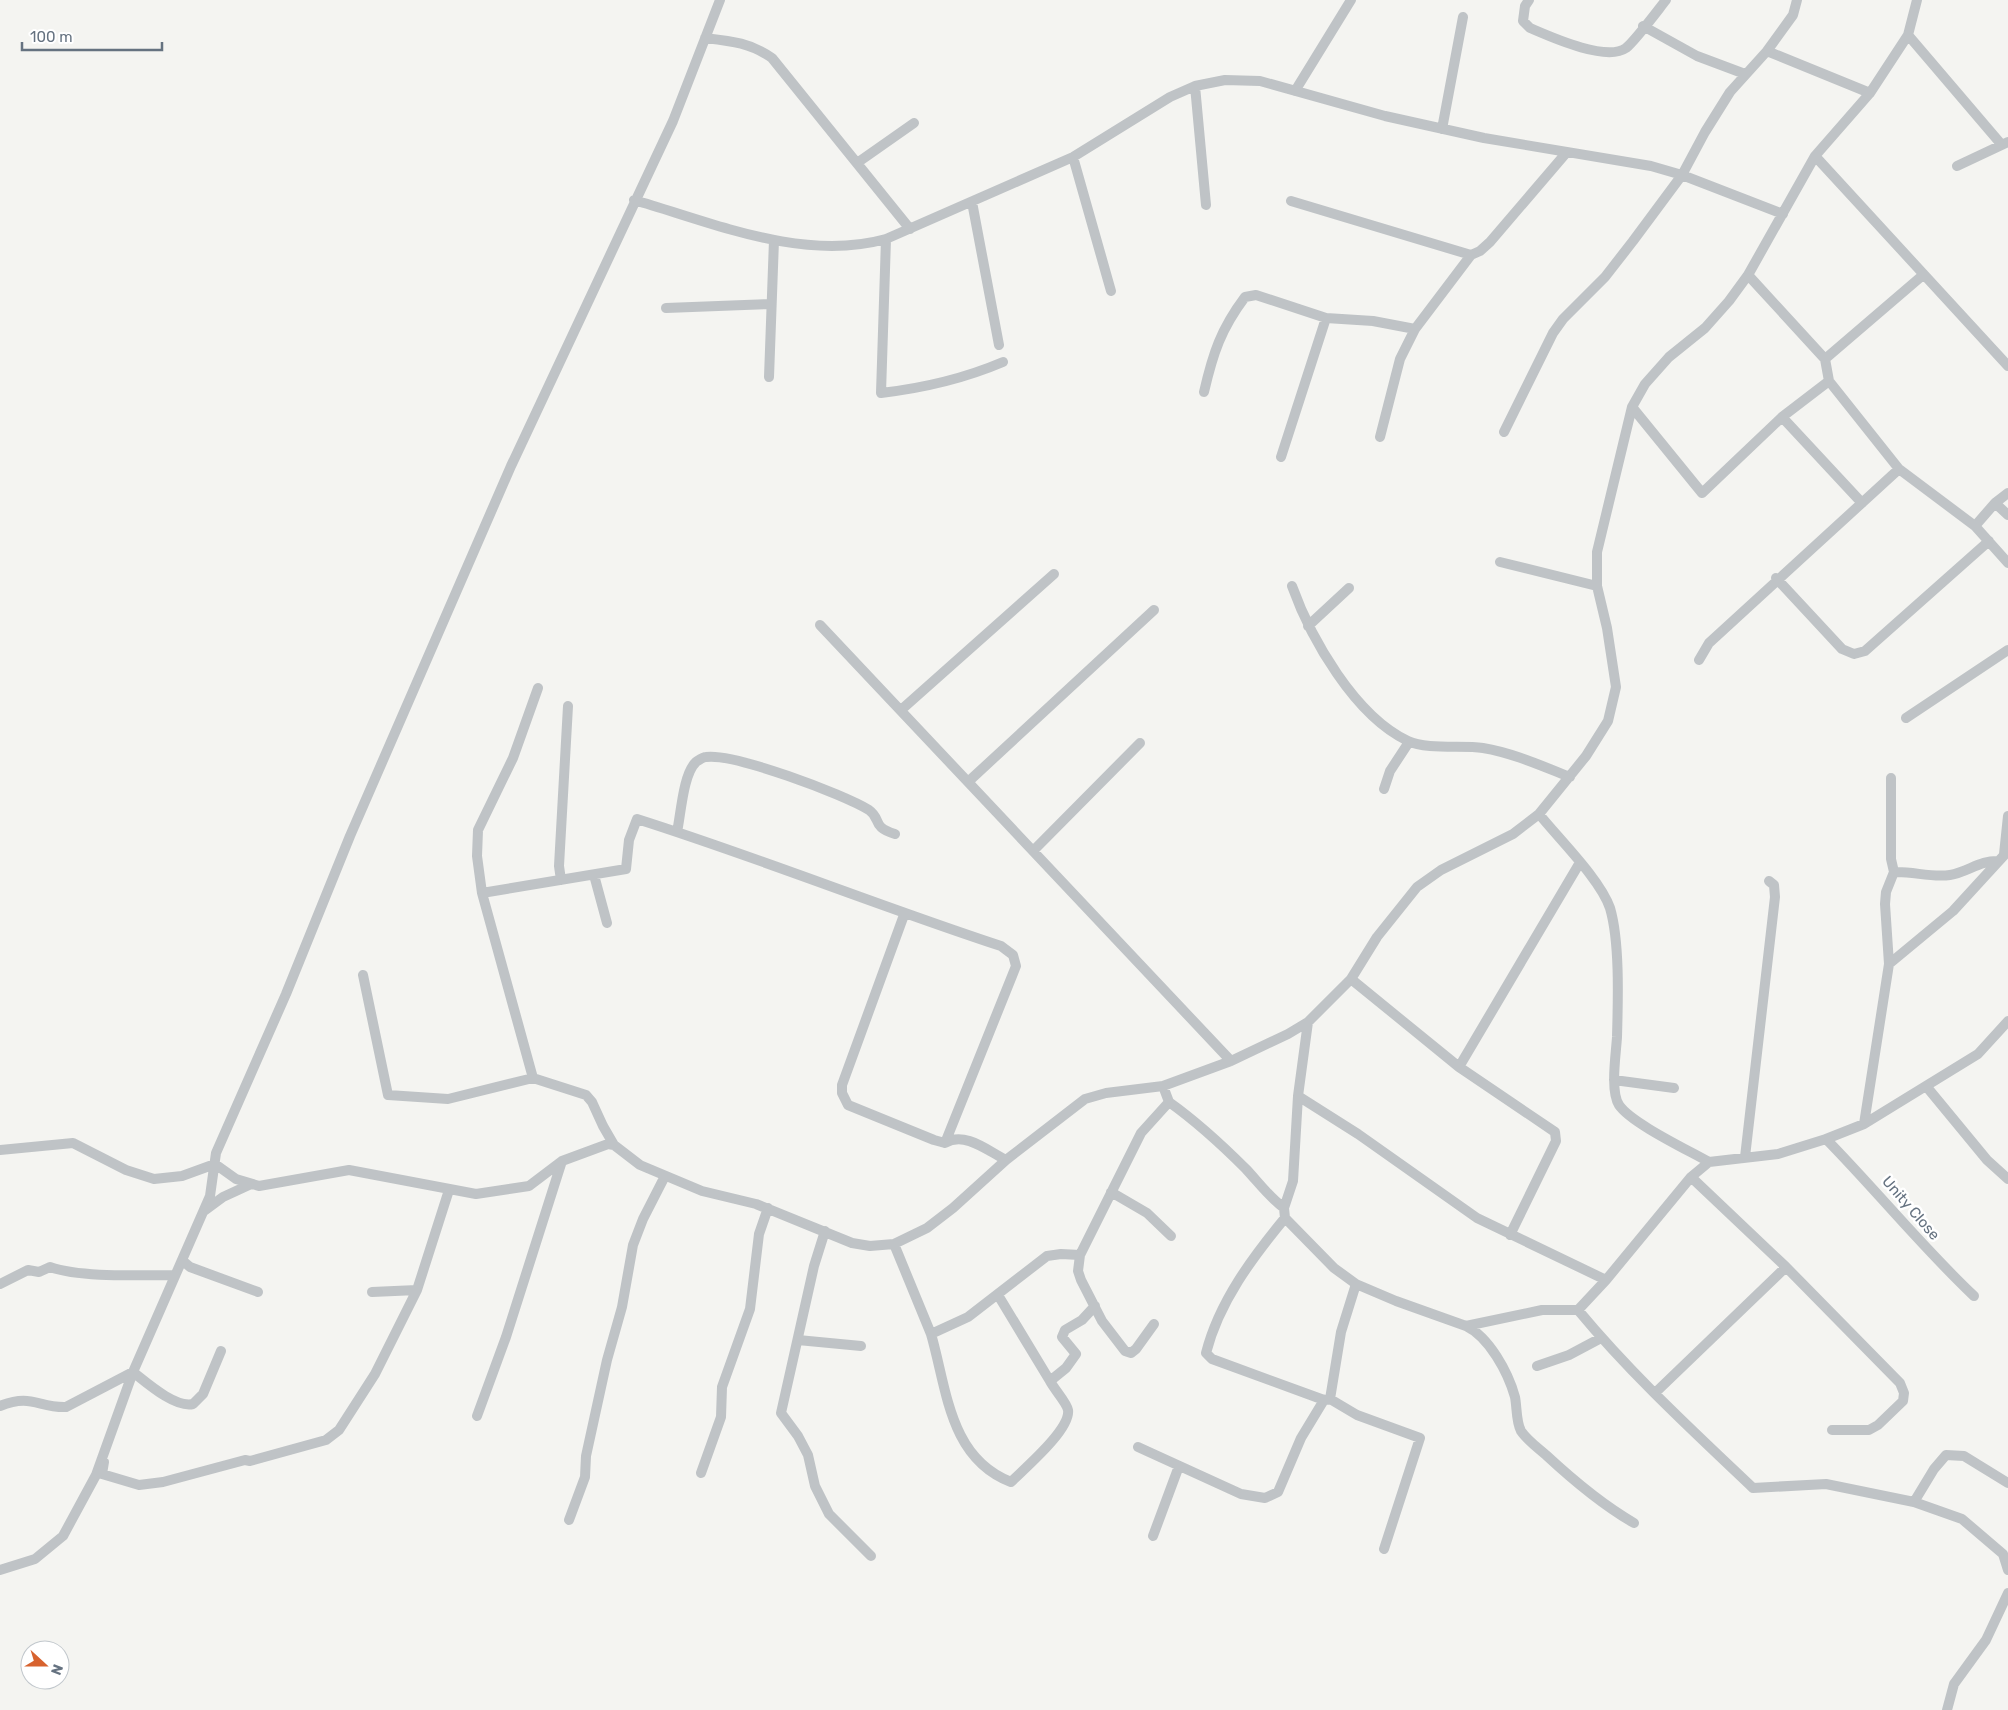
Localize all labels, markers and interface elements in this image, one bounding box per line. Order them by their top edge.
scale bar [22,20,162,52]
text: 100 m [30,28,72,46]
street label: Unity Close [1878,1172,1944,1244]
north arrow [20,1640,70,1690]
text: N [47,1662,66,1677]

